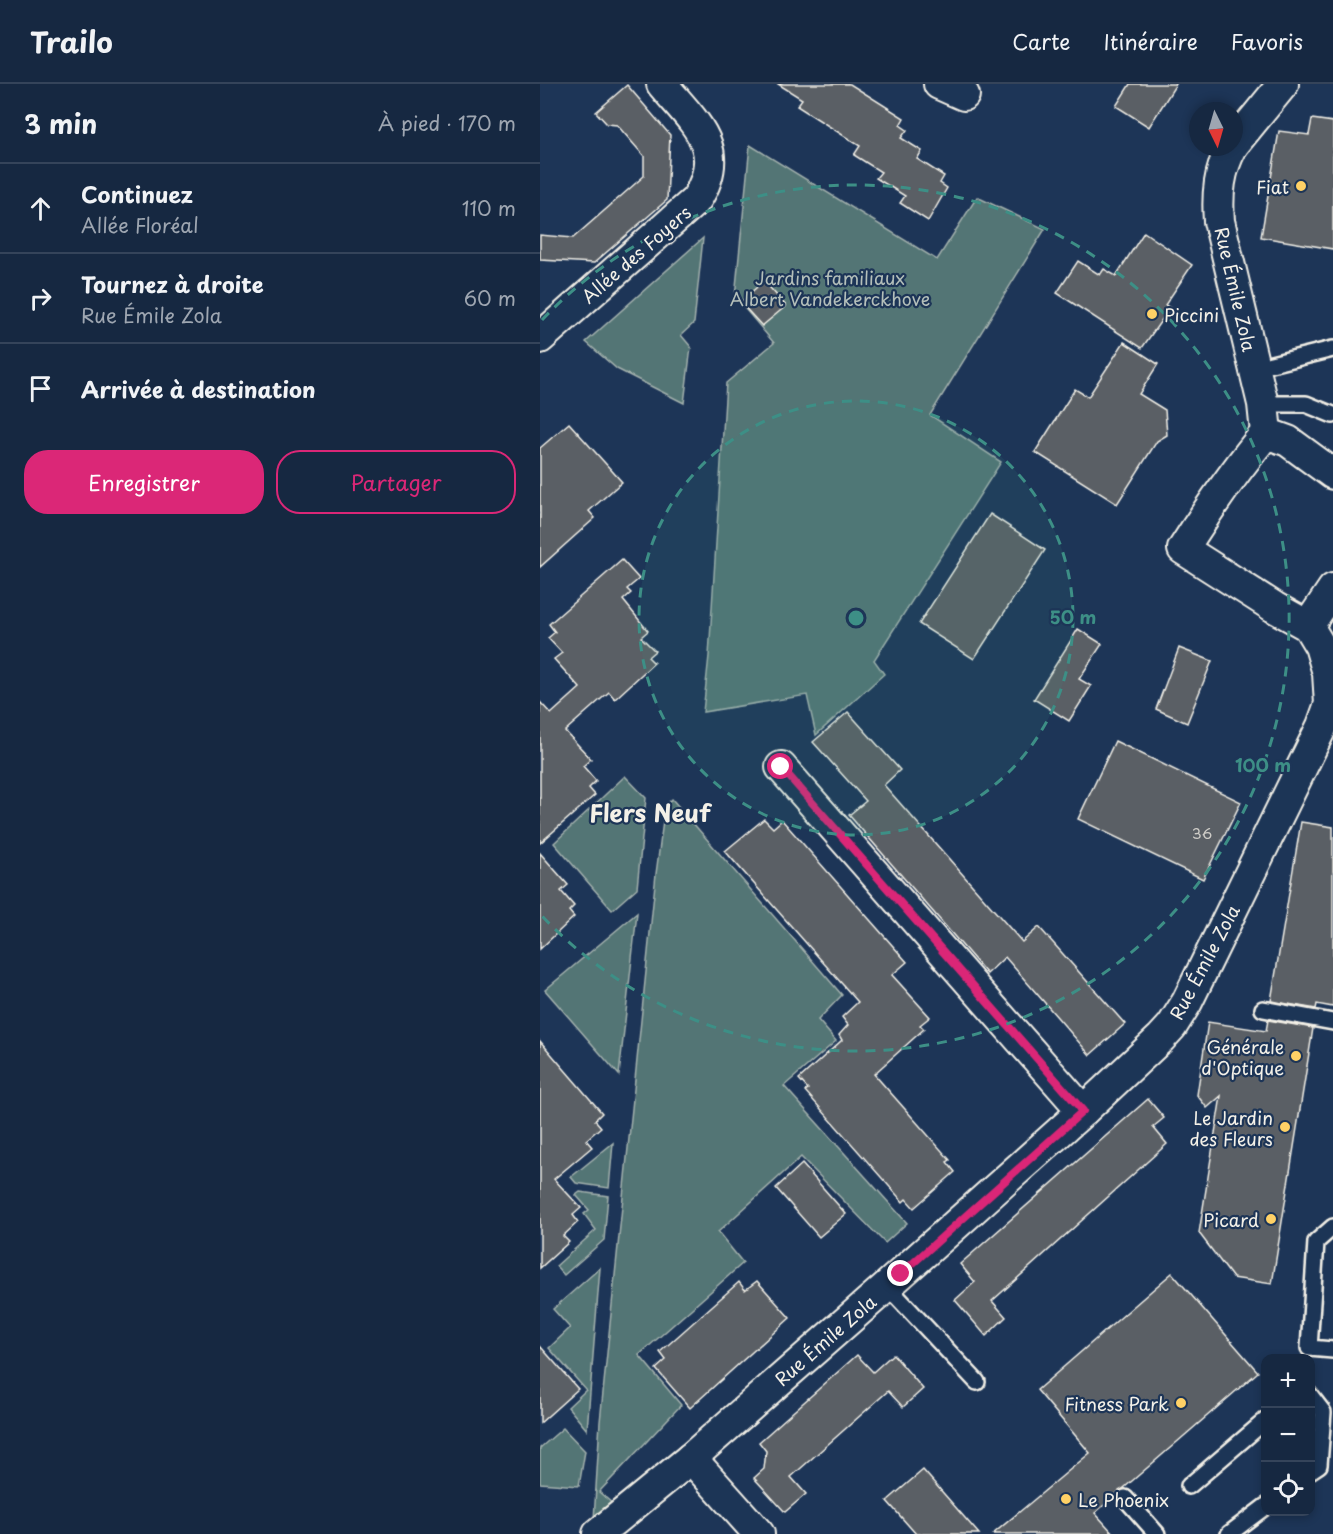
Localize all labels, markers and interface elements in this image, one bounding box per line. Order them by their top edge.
text: Trailo [30,20,113,63]
text: Carte [1012,25,1071,57]
text: Itinéraire [1104,25,1198,57]
text: Favoris [1231,25,1303,57]
north arrow [1189,102,1243,156]
text: 3 min [24,104,97,143]
text: À pied · 170 m [378,108,516,138]
place label: Fiat [1256,173,1289,200]
text: Continuez [81,177,193,210]
marker: Fiat [1294,179,1308,193]
icon: ahead [24,192,57,225]
text: 110 m [462,193,516,223]
street label: Allée des Foyers [575,199,697,309]
text: Allée Floréal [81,210,199,240]
street label: Rue Émile Zola [1209,224,1263,354]
park label: Jardins familiaux Albert Vandekerckhove [730,264,930,312]
text: Tournez à droite [81,267,264,300]
icon: right [24,282,57,315]
text: 60 m [464,283,516,313]
text: Rue Émile Zola [81,300,222,330]
place label: Piccini [1164,301,1219,328]
marker: Piccini [1145,307,1159,321]
icon: arrive [24,372,57,405]
text: Arrivée à destination [81,372,315,405]
button: Enregistrer [24,450,264,514]
button: Partager [276,450,516,514]
text: 50 m [1050,603,1096,630]
centre of rings [846,608,866,628]
text: 100 m [1235,751,1291,778]
route start [767,753,793,779]
district label: Flers Neuf [589,794,713,830]
house number: 36 [1192,821,1212,844]
street label: Rue Émile Zola [1162,900,1246,1024]
place label: Générale d'Optique [1201,1033,1284,1081]
marker: Générale d'Optique [1289,1049,1303,1063]
place label: Le Jardin des Fleurs [1189,1104,1273,1152]
marker: Le Jardin des Fleurs [1278,1120,1292,1134]
place label: Picard [1203,1206,1259,1233]
marker: Picard [1264,1212,1278,1226]
route end [887,1260,913,1286]
street label: Rue Émile Zola [768,1288,882,1392]
map controls [1261,1354,1315,1516]
button: + [1261,1354,1315,1408]
place label: Fitness Park [1064,1390,1169,1417]
marker: Fitness Park [1174,1396,1188,1410]
button: − [1261,1408,1315,1462]
button: locate [1261,1462,1315,1516]
place label: Le Phoenix [1078,1486,1169,1513]
marker: Le Phoenix [1059,1492,1073,1506]

